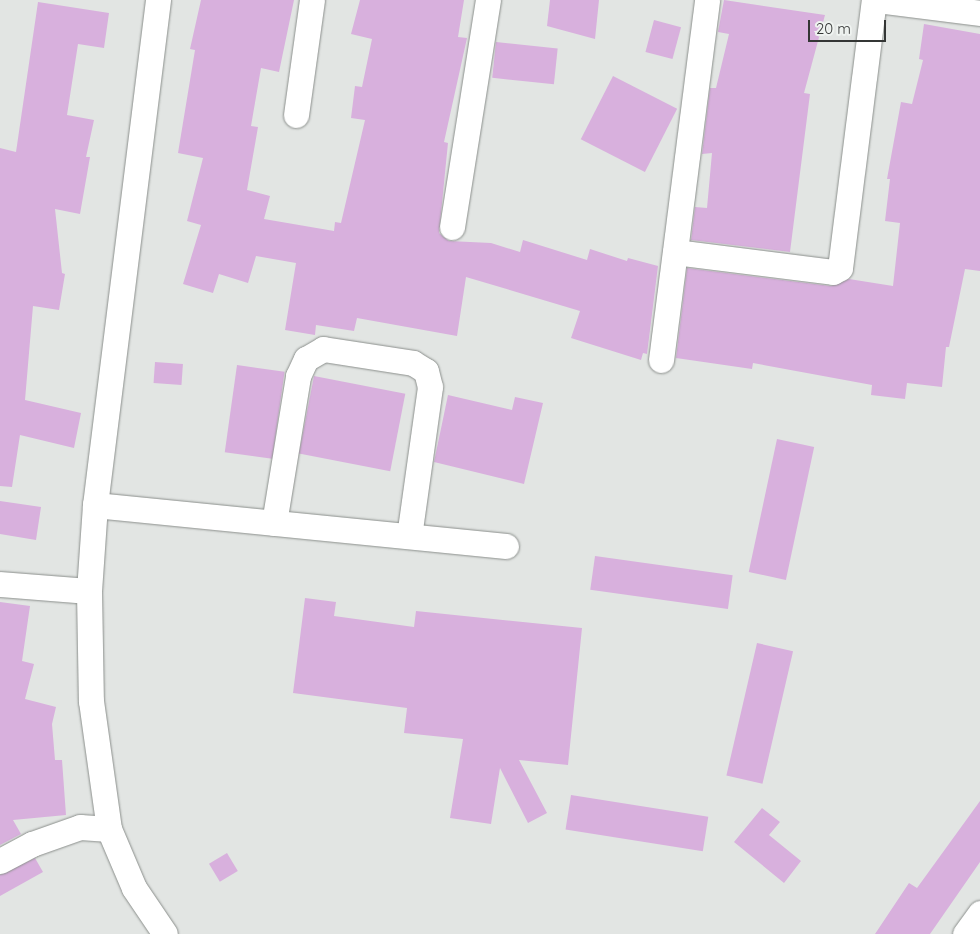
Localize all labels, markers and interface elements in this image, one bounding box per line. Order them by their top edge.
scale bar [810,10,888,42]
text: 20 m [816,19,851,38]

